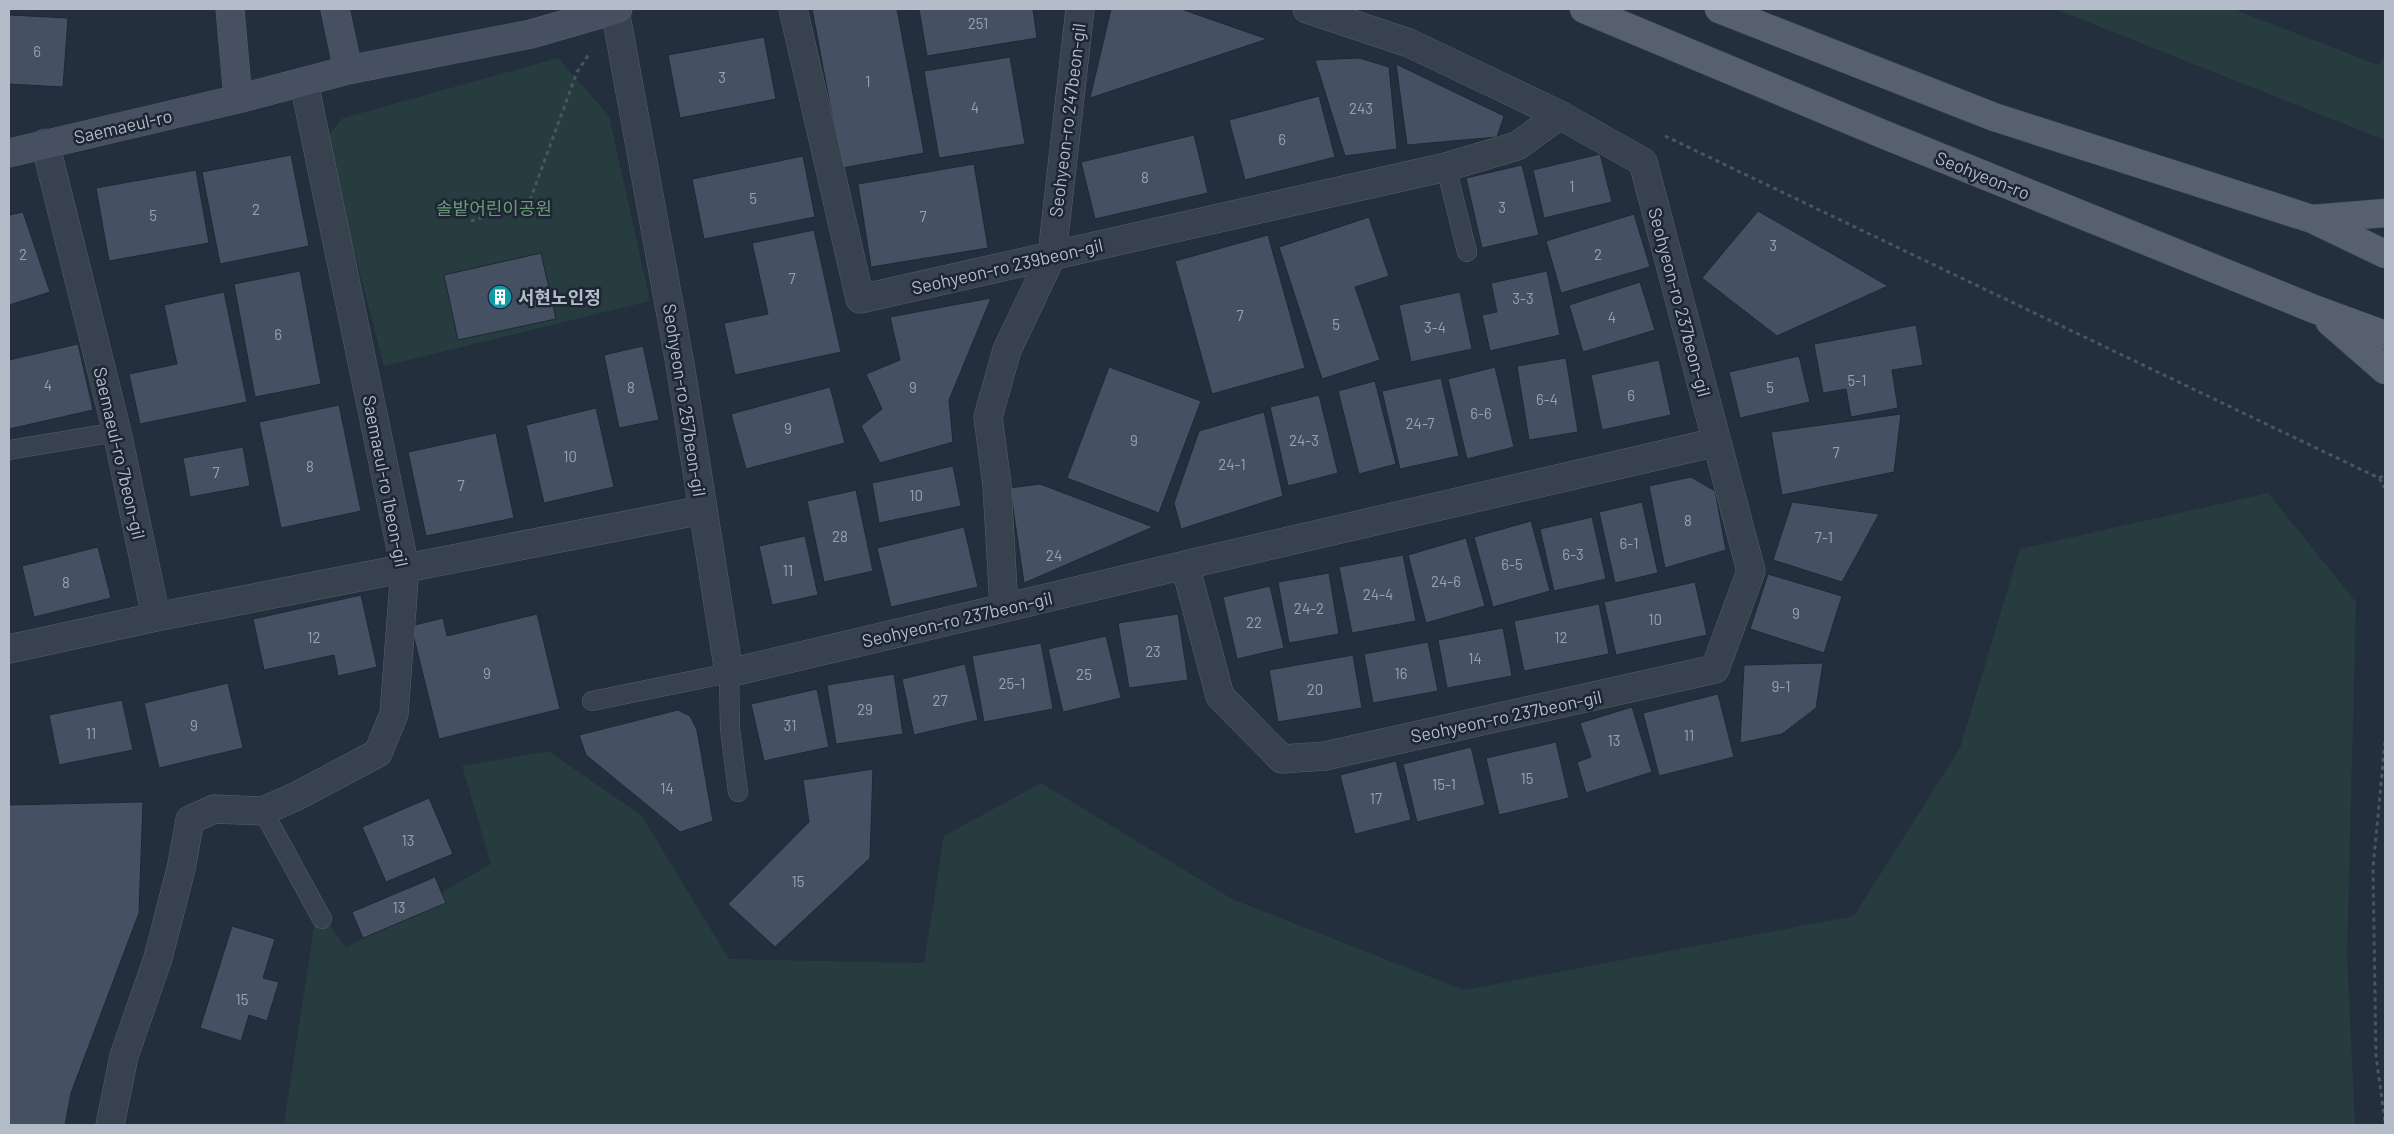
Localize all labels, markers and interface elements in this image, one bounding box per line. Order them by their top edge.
house number: 251 [968,14,988,32]
street label: Seohyeon-ro 247beon-gil [1044,22,1090,218]
house number: 6 [33,42,41,60]
house number: 3 [718,68,726,86]
house number: 1 [865,72,871,90]
house number: 4 [971,98,979,116]
house number: 243 [1349,99,1373,117]
street label: Saemaeul-ro [72,104,174,148]
house number: 6 [1278,130,1286,148]
street label: Seohyeon-ro [1933,146,2033,204]
house number: 8 [1141,168,1149,186]
house number: 1 [1569,177,1575,195]
house number: 5 [749,189,757,207]
park label: 솔밭어린이공원 [436,197,552,219]
house number: 3 [1498,198,1506,216]
house number: 2 [252,200,260,218]
street label: Seohyeon-ro 237beon-gil [1644,205,1716,399]
house number: 5 [149,206,157,224]
house number: 7 [919,207,927,225]
street label: Seohyeon-ro 239beon-gil [909,233,1105,299]
house number: 3 [1769,236,1777,254]
house number: 2 [19,245,27,263]
house number: 2 [1594,245,1602,263]
house number: 7 [788,269,796,287]
building icon: 서현노인정 [487,284,513,310]
place label: 서현노인정 [518,286,601,308]
house number: 3-3 [1512,289,1534,307]
street label: Seohyeon-ro 257beon-gil [659,302,711,498]
house number: 7 [1236,306,1244,324]
house number: 4 [1608,308,1616,326]
house number: 5 [1332,315,1340,333]
house number: 3-4 [1424,318,1446,336]
house number: 6 [274,325,282,343]
street label: Saemaeul-ro 7beon-gil [89,365,151,541]
house number: 5-1 [1848,371,1866,389]
house number: 4 [44,376,52,394]
house number: 8 [627,378,635,396]
house number: 9 [909,378,917,396]
house number: 5 [1766,378,1774,396]
house number: 6 [1627,386,1635,404]
house number: 6-4 [1536,390,1558,408]
street label: Saemaeul-ro 1beon-gil [359,393,413,569]
house number: 6-6 [1470,404,1492,422]
house number: 24-7 [1406,414,1434,432]
house number: 9 [784,419,792,437]
house number: 9 [1130,431,1138,449]
house number: 24-3 [1289,431,1319,449]
house number: 7 [1832,443,1840,461]
house number: 10 [563,447,577,465]
house number: 24-1 [1218,455,1246,473]
house number: 8 [306,457,314,475]
house number: 7 [212,463,220,481]
house number: 7 [457,476,465,494]
house number: 10 [909,486,923,504]
house number: 8 [1684,511,1692,529]
house number: 28 [832,527,848,545]
house number: 7-1 [1815,528,1833,546]
house number: 6-1 [1620,534,1638,552]
house number: 6-3 [1562,545,1584,563]
house number: 24 [1046,546,1062,564]
house number: 6-5 [1501,555,1523,573]
house number: 11 [783,561,793,579]
house number: 24-6 [1431,572,1461,590]
house number: 8 [62,573,70,591]
house number: 24-4 [1363,585,1393,603]
street label: Seohyeon-ro 237beon-gil [860,586,1054,652]
house number: 24-2 [1294,599,1324,617]
house number: 9 [1792,604,1800,622]
house number: 10 [1648,610,1662,628]
house number: 22 [1246,613,1262,631]
house number: 12 [307,628,321,646]
house number: 12 [1554,628,1568,646]
house number: 23 [1145,642,1161,660]
house number: 14 [1468,649,1482,667]
house number: 9 [483,664,491,682]
house number: 16 [1395,664,1407,682]
house number: 25 [1076,665,1092,683]
house number: 25-1 [999,674,1025,692]
house number: 9-1 [1772,677,1790,695]
house number: 20 [1307,680,1323,698]
street label: Seohyeon-ro 237beon-gil [1408,685,1604,747]
house number: 27 [932,691,948,709]
house number: 29 [857,700,873,718]
house number: 9 [190,716,198,734]
house number: 31 [784,716,796,734]
house number: 11 [86,724,96,742]
house number: 11 [1684,726,1694,744]
house number: 13 [1608,731,1620,749]
house number: 15 [1521,769,1533,787]
house number: 15-1 [1432,775,1456,793]
house number: 14 [660,779,674,797]
house number: 17 [1370,789,1382,807]
house number: 13 [402,831,414,849]
house number: 15 [792,872,804,890]
house number: 13 [393,898,405,916]
house number: 15 [236,990,248,1008]

